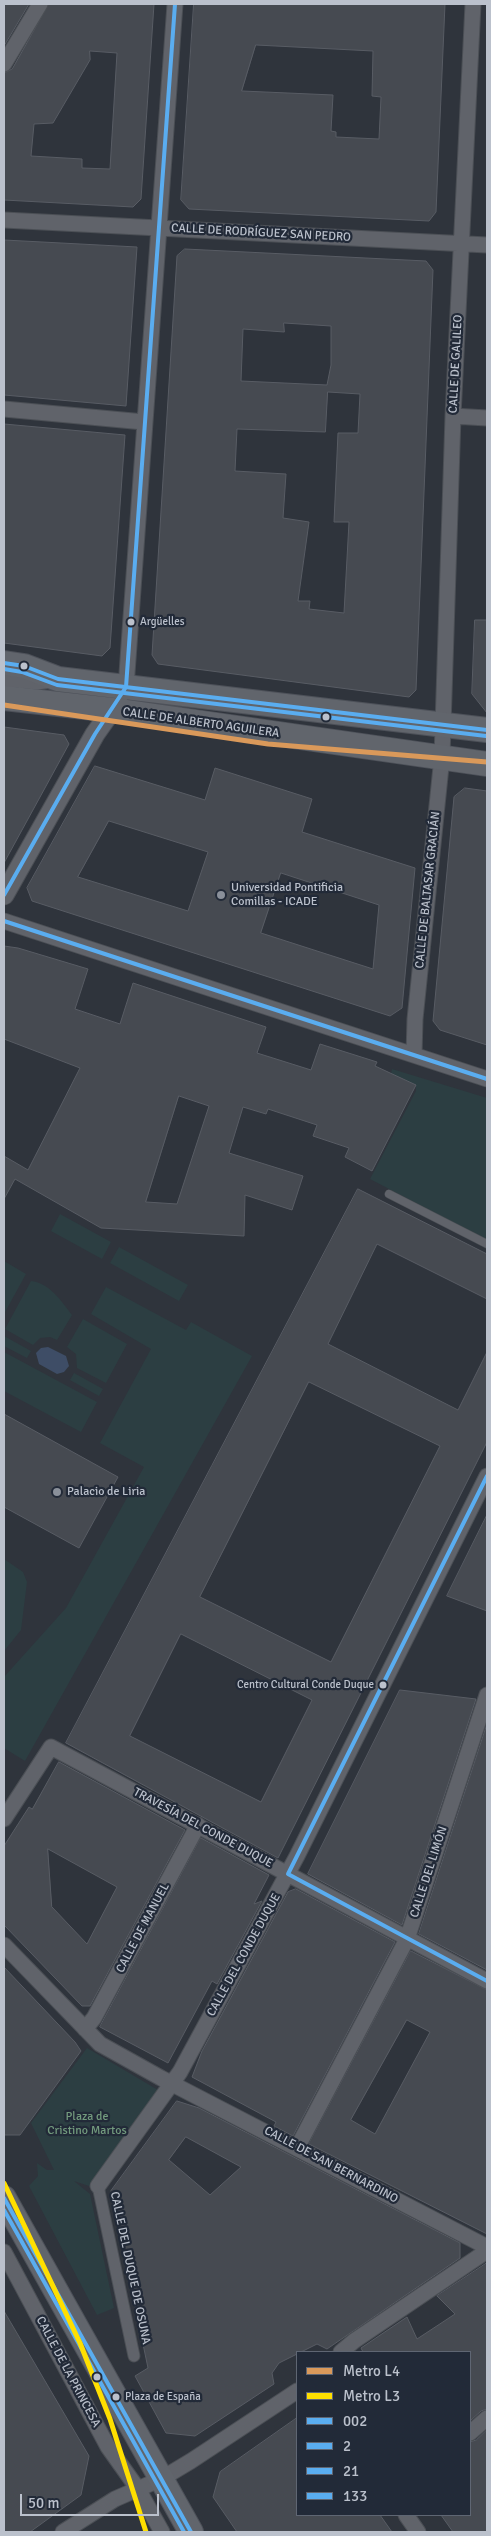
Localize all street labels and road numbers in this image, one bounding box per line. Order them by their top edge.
street label: CALLE DE RODRÍGUEZ SAN PEDRO [171,221,351,245]
street label: CALLE DE GALILEO [446,314,466,414]
street label: CALLE DE ALBERTO AGUILERA [122,705,280,741]
street label: CALLE DE BALTASAR GRACIÁN [413,811,443,969]
street label: TRAVESÍA DEL CONDE DUQUE [131,1785,275,1871]
street label: CALLE DEL LIMÓN [407,1825,451,1919]
street label: CALLE DE MANUEL [113,1881,173,1975]
street label: CALLE DEL CONDE DUQUE [204,1891,284,2019]
street label: CALLE DE SAN BERNARDINO [262,2124,400,2206]
street label: CALLE DEL DUQUE DE OSUNA [107,2190,153,2346]
street label: CALLE DE LA PRINCESA [33,2314,103,2430]

